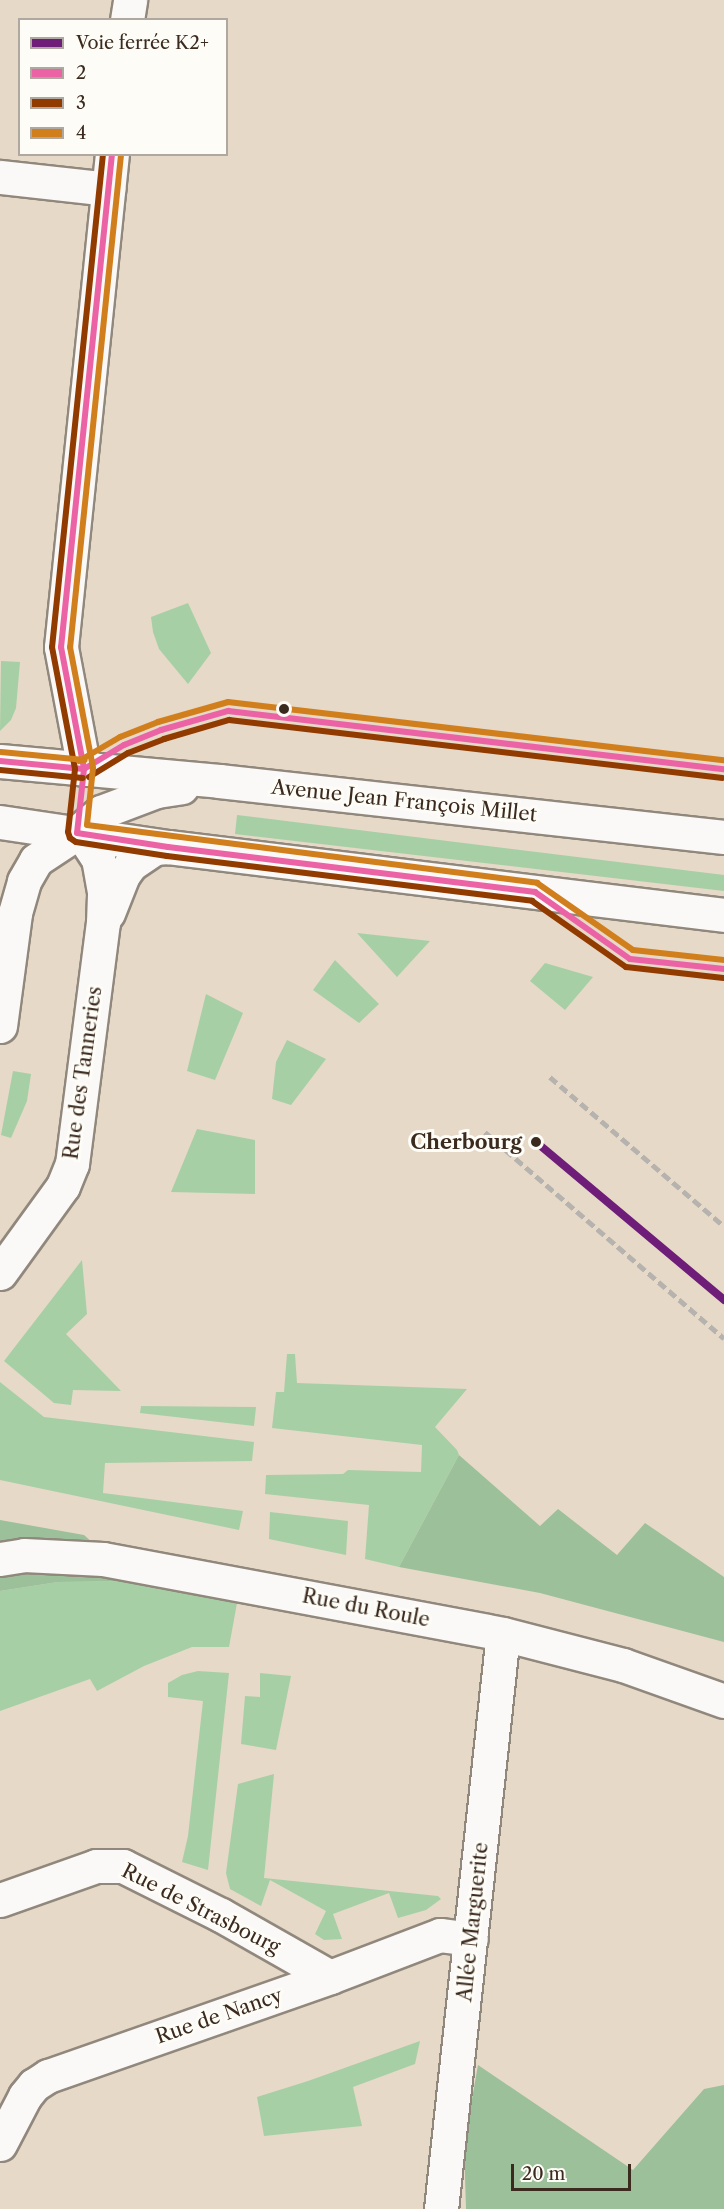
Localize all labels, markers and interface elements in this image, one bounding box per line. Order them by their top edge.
legend [18,18,228,156]
text: Voie ferrée K2+ [76,32,209,54]
text: 2 [76,62,86,84]
text: 3 [76,92,86,114]
text: 4 [76,122,86,144]
unlabelled marker [278,703,290,715]
street label: Avenue Jean François Millet [270,775,538,827]
street label: Rue des Tanneries [59,985,107,1161]
place label: Cherbourg [410,1130,522,1154]
marker: Cherbourg [527,1133,545,1151]
street label: Rue du Roule [300,1584,432,1632]
street label: Allée Marguerite [453,1841,493,2003]
street label: Rue de Strasbourg [118,1859,284,1959]
street label: Rue de Nancy [152,1983,286,2049]
scale bar [514,2152,634,2190]
text: 20 m [522,2163,565,2185]

